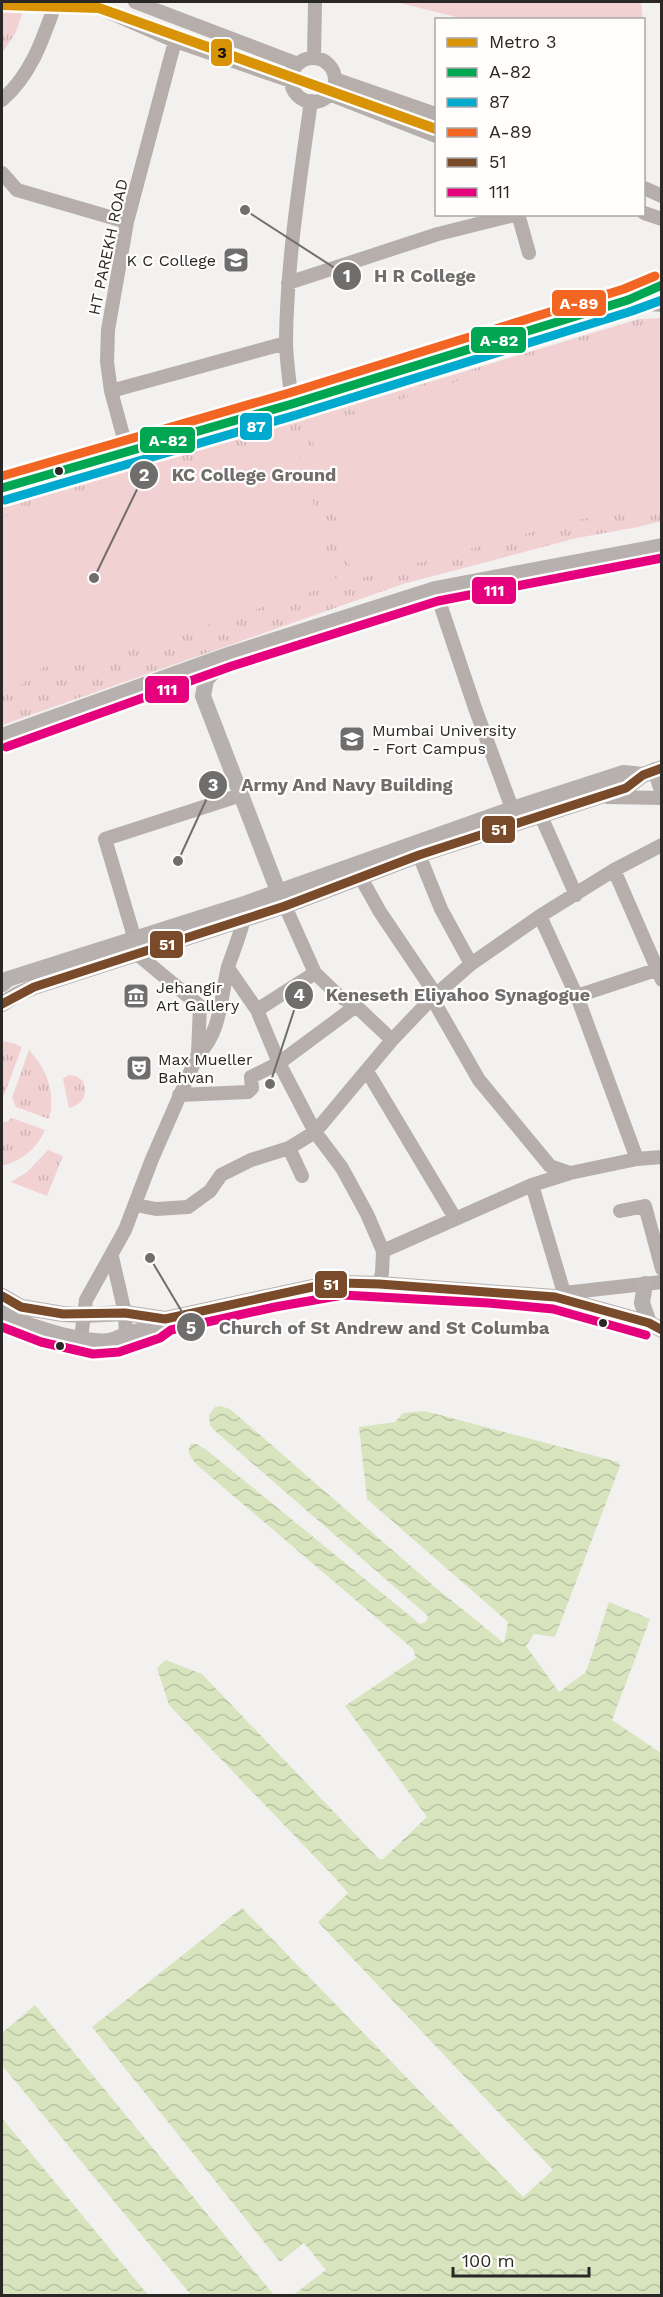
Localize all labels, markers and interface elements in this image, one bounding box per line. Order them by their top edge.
legend [435,18,645,216]
text: Metro 3 [489,31,556,52]
line badge: 3 [210,38,233,67]
text: 3 [217,43,227,62]
text: A-82 [489,61,531,82]
text: 87 [489,91,509,112]
text: A-89 [489,121,532,142]
text: 51 [489,151,507,172]
street label: HT PAREKH ROAD [84,177,132,317]
text: 111 [489,181,510,202]
school or university icon: K C College [221,245,251,275]
place label: K C College [126,251,216,270]
callout: H R College [332,258,488,294]
text: 1 [343,265,351,286]
text: H R College [374,265,476,286]
line badge: A-89 [551,289,607,317]
text: A-89 [560,294,599,313]
line badge: A-82 [470,326,527,354]
text: A-82 [480,331,518,350]
line badge: 87 [239,412,273,441]
text: 87 [246,417,266,436]
line badge: A-82 [139,426,196,454]
text: A-82 [149,431,187,450]
callout: KC College Ground [129,457,348,493]
text: 2 [139,464,149,485]
text: KC College Ground [172,464,336,485]
unlabelled marker [53,465,65,477]
line badge: 111 [471,576,517,605]
text: 111 [484,581,504,600]
line badge: 111 [144,675,190,704]
text: 111 [157,680,177,699]
place label: Mumbai University - Fort Campus [372,721,517,758]
school or university icon: Mumbai University - Fort Campus [337,724,367,754]
callout: Army And Navy Building [198,767,465,803]
text: 3 [208,774,218,795]
text: Army And Navy Building [241,774,454,795]
line badge: 51 [481,815,516,844]
text: 51 [491,820,507,839]
line badge: 51 [149,930,184,959]
text: 51 [159,935,175,954]
callout: Keneseth Eliyahoo Synagogue [284,977,603,1013]
place label: Jehangir Art Gallery [156,978,240,1015]
museum icon: Jehangir Art Gallery [121,981,151,1011]
text: 4 [293,984,305,1005]
text: Keneseth Eliyahoo Synagogue [326,984,590,1005]
place label: Max Mueller Bahvan [158,1050,253,1087]
theatre icon: Max Mueller Bahvan [124,1053,154,1083]
line badge: 51 [314,1270,348,1299]
text: 51 [323,1275,339,1294]
callout: Church of St Andrew and St Columba [176,1309,562,1345]
text: 5 [186,1317,196,1338]
text: Church of St Andrew and St Columba [219,1317,550,1338]
unlabelled marker [597,1317,609,1329]
unlabelled marker [54,1340,66,1352]
scale bar [453,2240,590,2278]
text: 100 m [462,2250,515,2271]

